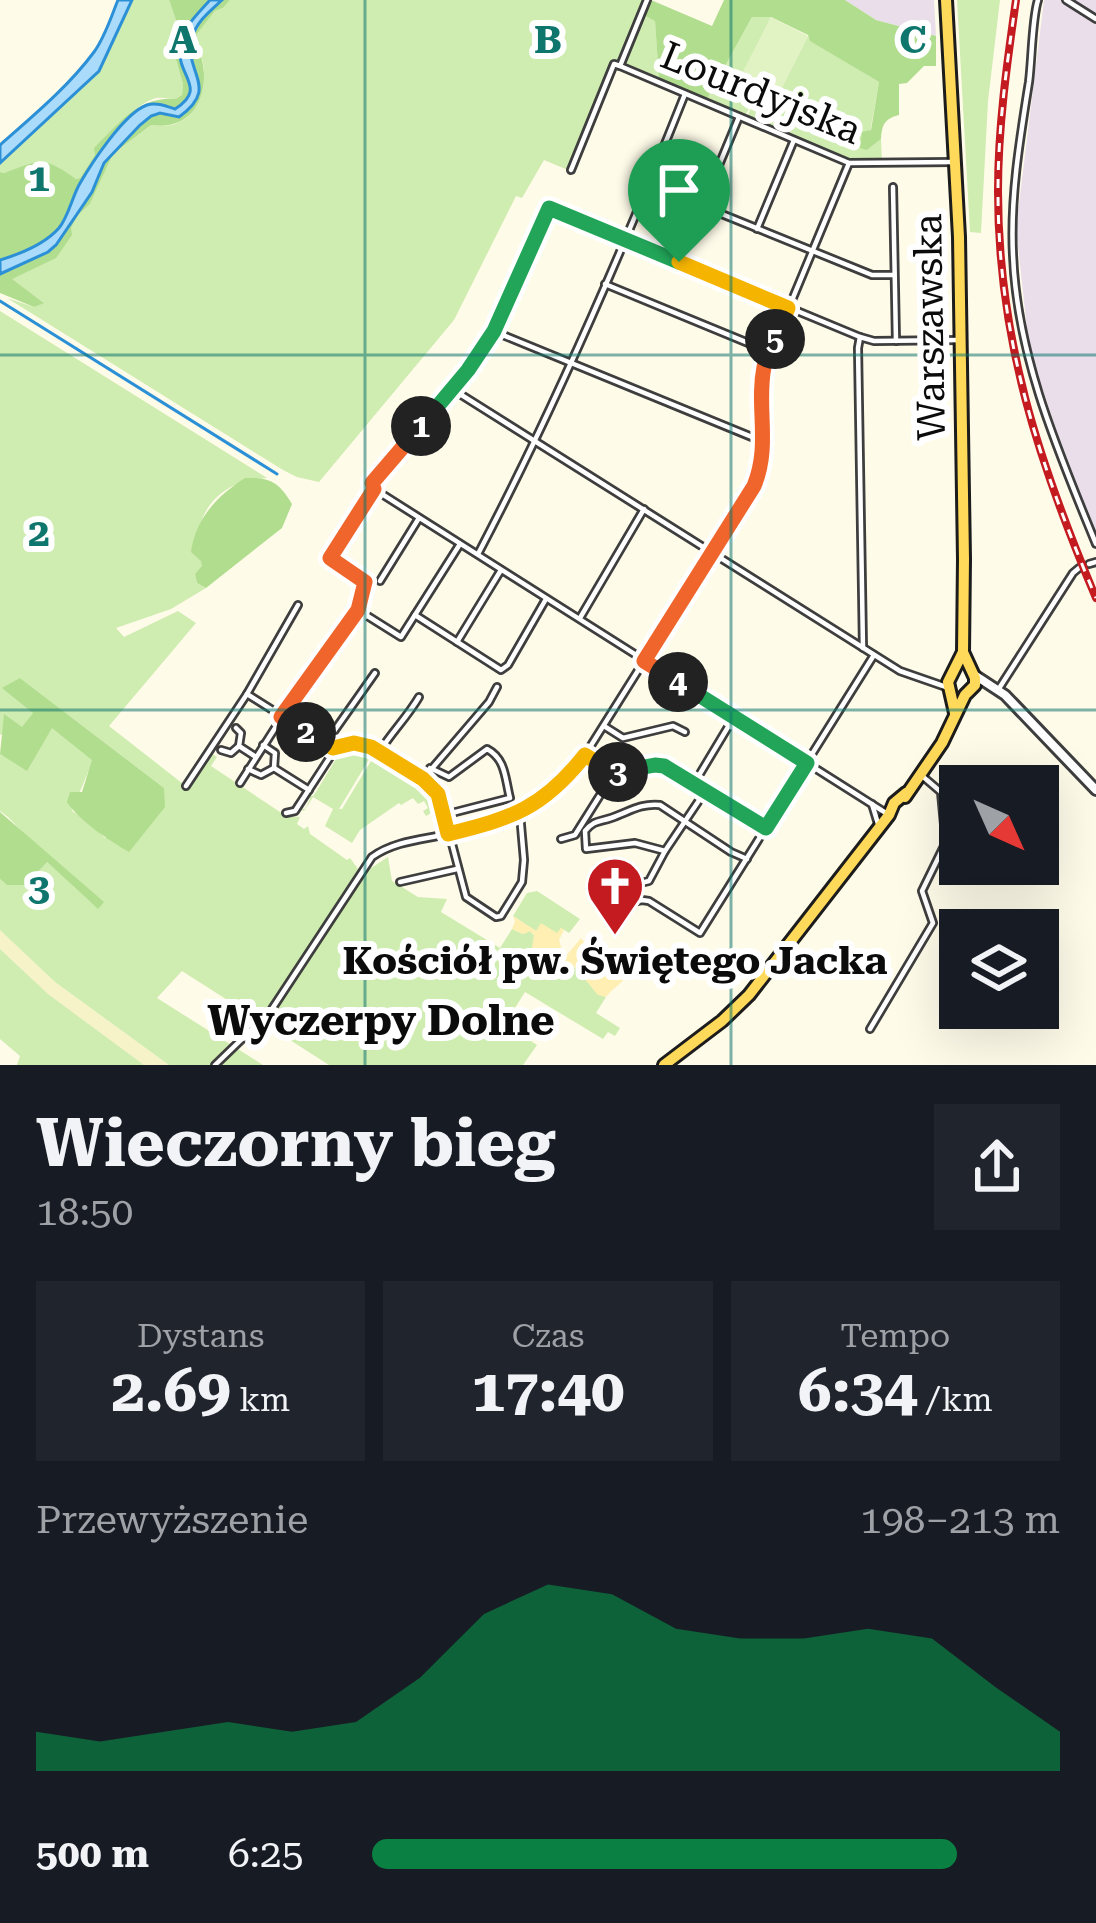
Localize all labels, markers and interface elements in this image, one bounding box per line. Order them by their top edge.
text: A [169,17,197,63]
text: B [534,17,562,63]
text: C [899,17,927,63]
street label: Lourdyjska [654,32,868,154]
pin [628,139,730,262]
text: 1 [28,155,50,201]
icon: arrive [646,157,712,223]
street label: Warszawska [905,213,955,441]
pin: 5 [745,309,805,369]
text: 5 [766,319,784,358]
pin: 1 [391,396,451,456]
text: 1 [412,406,430,445]
text: 2 [28,510,50,556]
pin: 4 [648,652,708,712]
text: 4 [669,662,687,701]
pin: 2 [276,702,336,762]
text: 2 [297,712,315,751]
pin: 3 [588,742,648,802]
text: 3 [609,752,627,791]
north arrow [939,765,1059,885]
map controls [939,765,1059,1029]
church icon: Kościół pw. Świętego Jacka [584,855,646,937]
text: 3 [28,865,50,911]
button: layers [939,909,1059,1029]
place label: Kościół pw. Świętego Jacka [343,936,888,984]
district label: Wyczerpy Dolne [207,996,555,1045]
button: share [934,1104,1060,1230]
text: Wieczorny bieg [36,1105,555,1182]
text: 18:50 [36,1189,133,1235]
text: Dystans [137,1316,264,1355]
text: Czas [512,1316,584,1355]
text: Tempo [840,1316,950,1355]
text: 2.69 [111,1355,231,1426]
text: 17:40 [471,1355,625,1426]
text: 6:34 [798,1355,918,1426]
text: km [231,1380,290,1419]
text: /km [918,1380,993,1419]
text: Przewyższenie [36,1497,308,1543]
text: 198–213 m [860,1497,1060,1543]
text: 500 m [36,1831,149,1877]
text: 6:25 [228,1831,304,1877]

